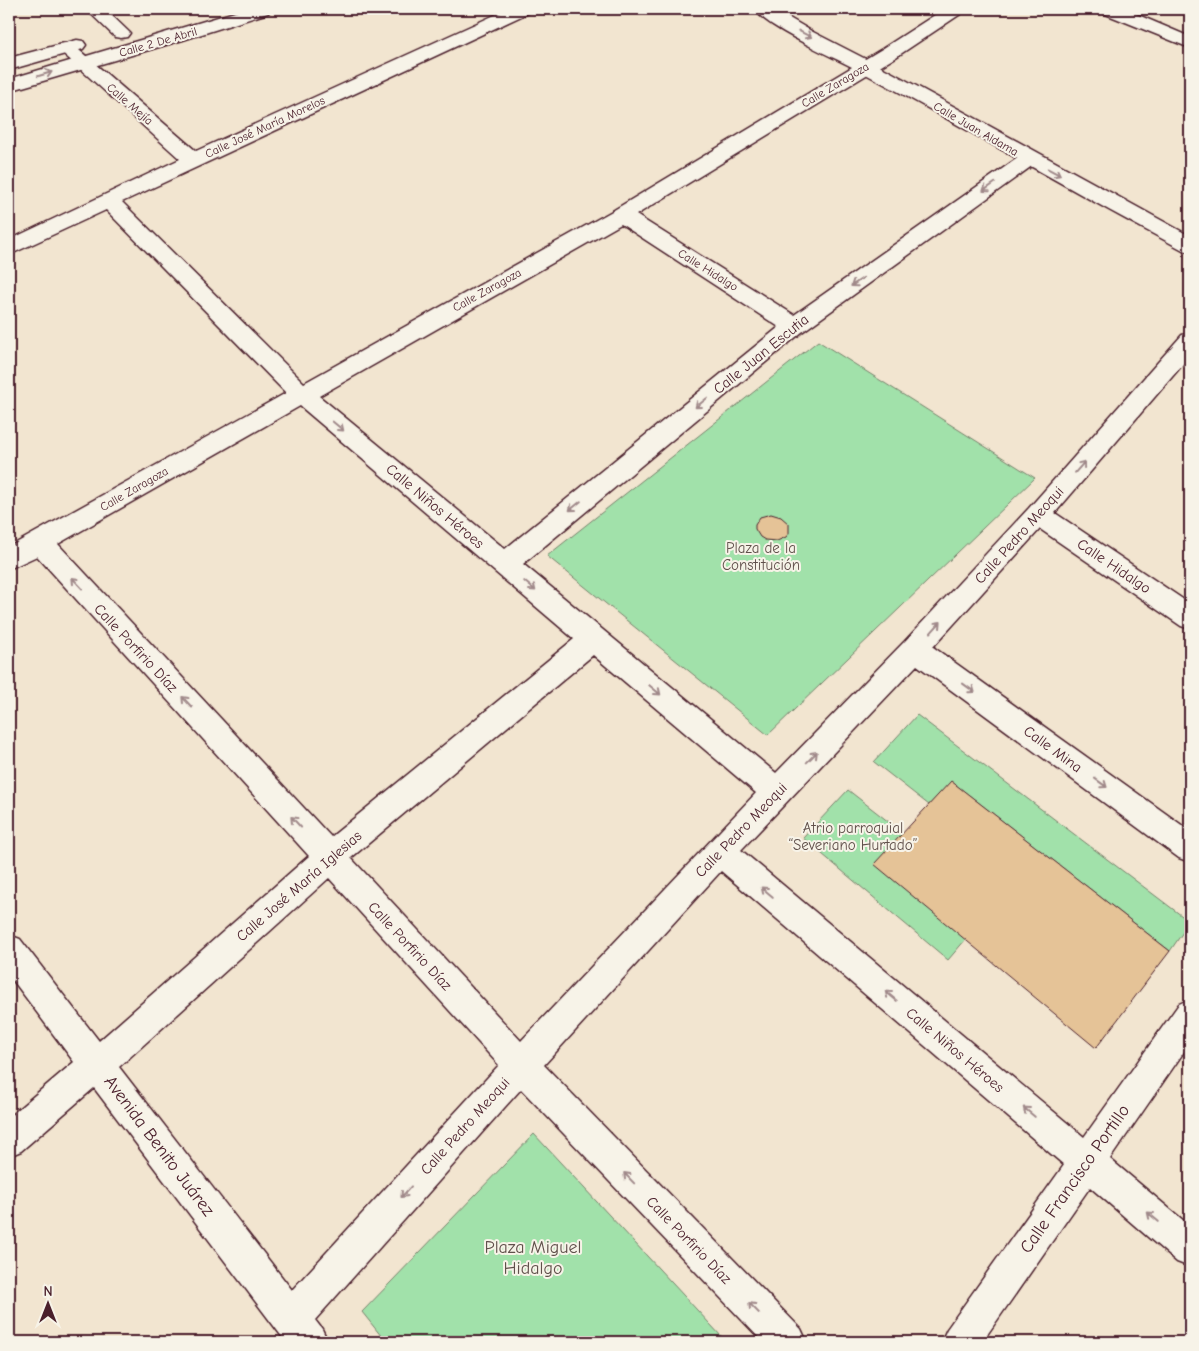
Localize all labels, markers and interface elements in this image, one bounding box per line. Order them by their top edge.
street label: Calle 2 De Abril [118,24,198,60]
one-way arrow [797,29,812,39]
street label: Calle Zaragoza [799,59,871,111]
one-way arrow [37,68,53,78]
street label: Calle Mejía [104,80,156,128]
street label: Calle José María Morelos [203,93,327,161]
street label: Calle Juan Aldama [931,99,1021,159]
one-way arrow [1046,168,1060,178]
one-way arrow [983,182,996,193]
street label: Calle Hidalgo [675,246,741,294]
street label: Calle Zaragoza [450,265,524,315]
one-way arrow [850,276,864,287]
street label: Calle Juan Escutia [710,310,812,398]
one-way arrow [695,397,708,408]
one-way arrow [332,420,345,431]
street label: Calle Niños Héroes [382,460,488,552]
one-way arrow [1074,460,1085,473]
street label: Calle Zaragoza [97,464,171,514]
street label: Calle Pedro Meoqui [971,483,1067,587]
one-way arrow [569,501,582,512]
street label: Calle Hidalgo [1074,535,1154,597]
park label: Plaza de la Constitución [722,539,800,574]
one-way arrow [71,576,83,589]
one-way arrow [523,581,536,592]
street label: Calle Porfirio Díaz [90,600,182,696]
one-way arrow [930,620,942,633]
one-way arrow [962,683,976,693]
one-way arrow [648,684,661,695]
one-way arrow [181,696,192,709]
street label: Calle Mina [1020,722,1086,776]
one-way arrow [806,751,818,764]
one-way arrow [1094,778,1108,788]
street label: Calle Pedro Meoqui [691,779,791,881]
one-way arrow [290,816,302,829]
park label: Atrio parroquial “Severiano Hurtado” [788,819,918,854]
street label: Calle José María Iglesias [233,827,365,945]
one-way arrow [761,886,774,897]
street label: Calle Porfirio Díaz [364,898,456,994]
one-way arrow [885,991,898,1002]
street label: Calle Niños Héroes [902,1004,1008,1096]
street label: Avenida Benito Juárez [99,1072,219,1220]
street label: Calle Pedro Meoqui [417,1074,513,1178]
street label: Calle Francisco Portillo [1016,1101,1134,1257]
one-way arrow [1023,1107,1036,1118]
one-way arrow [623,1172,635,1184]
one-way arrow [400,1185,412,1198]
street label: Calle Porfirio Díaz [643,1192,736,1288]
one-way arrow [1147,1212,1160,1223]
park label: Plaza Miguel Hidalgo [485,1237,581,1279]
north arrow [22,1278,72,1328]
text: N [43,1283,53,1300]
one-way arrow [748,1302,760,1314]

